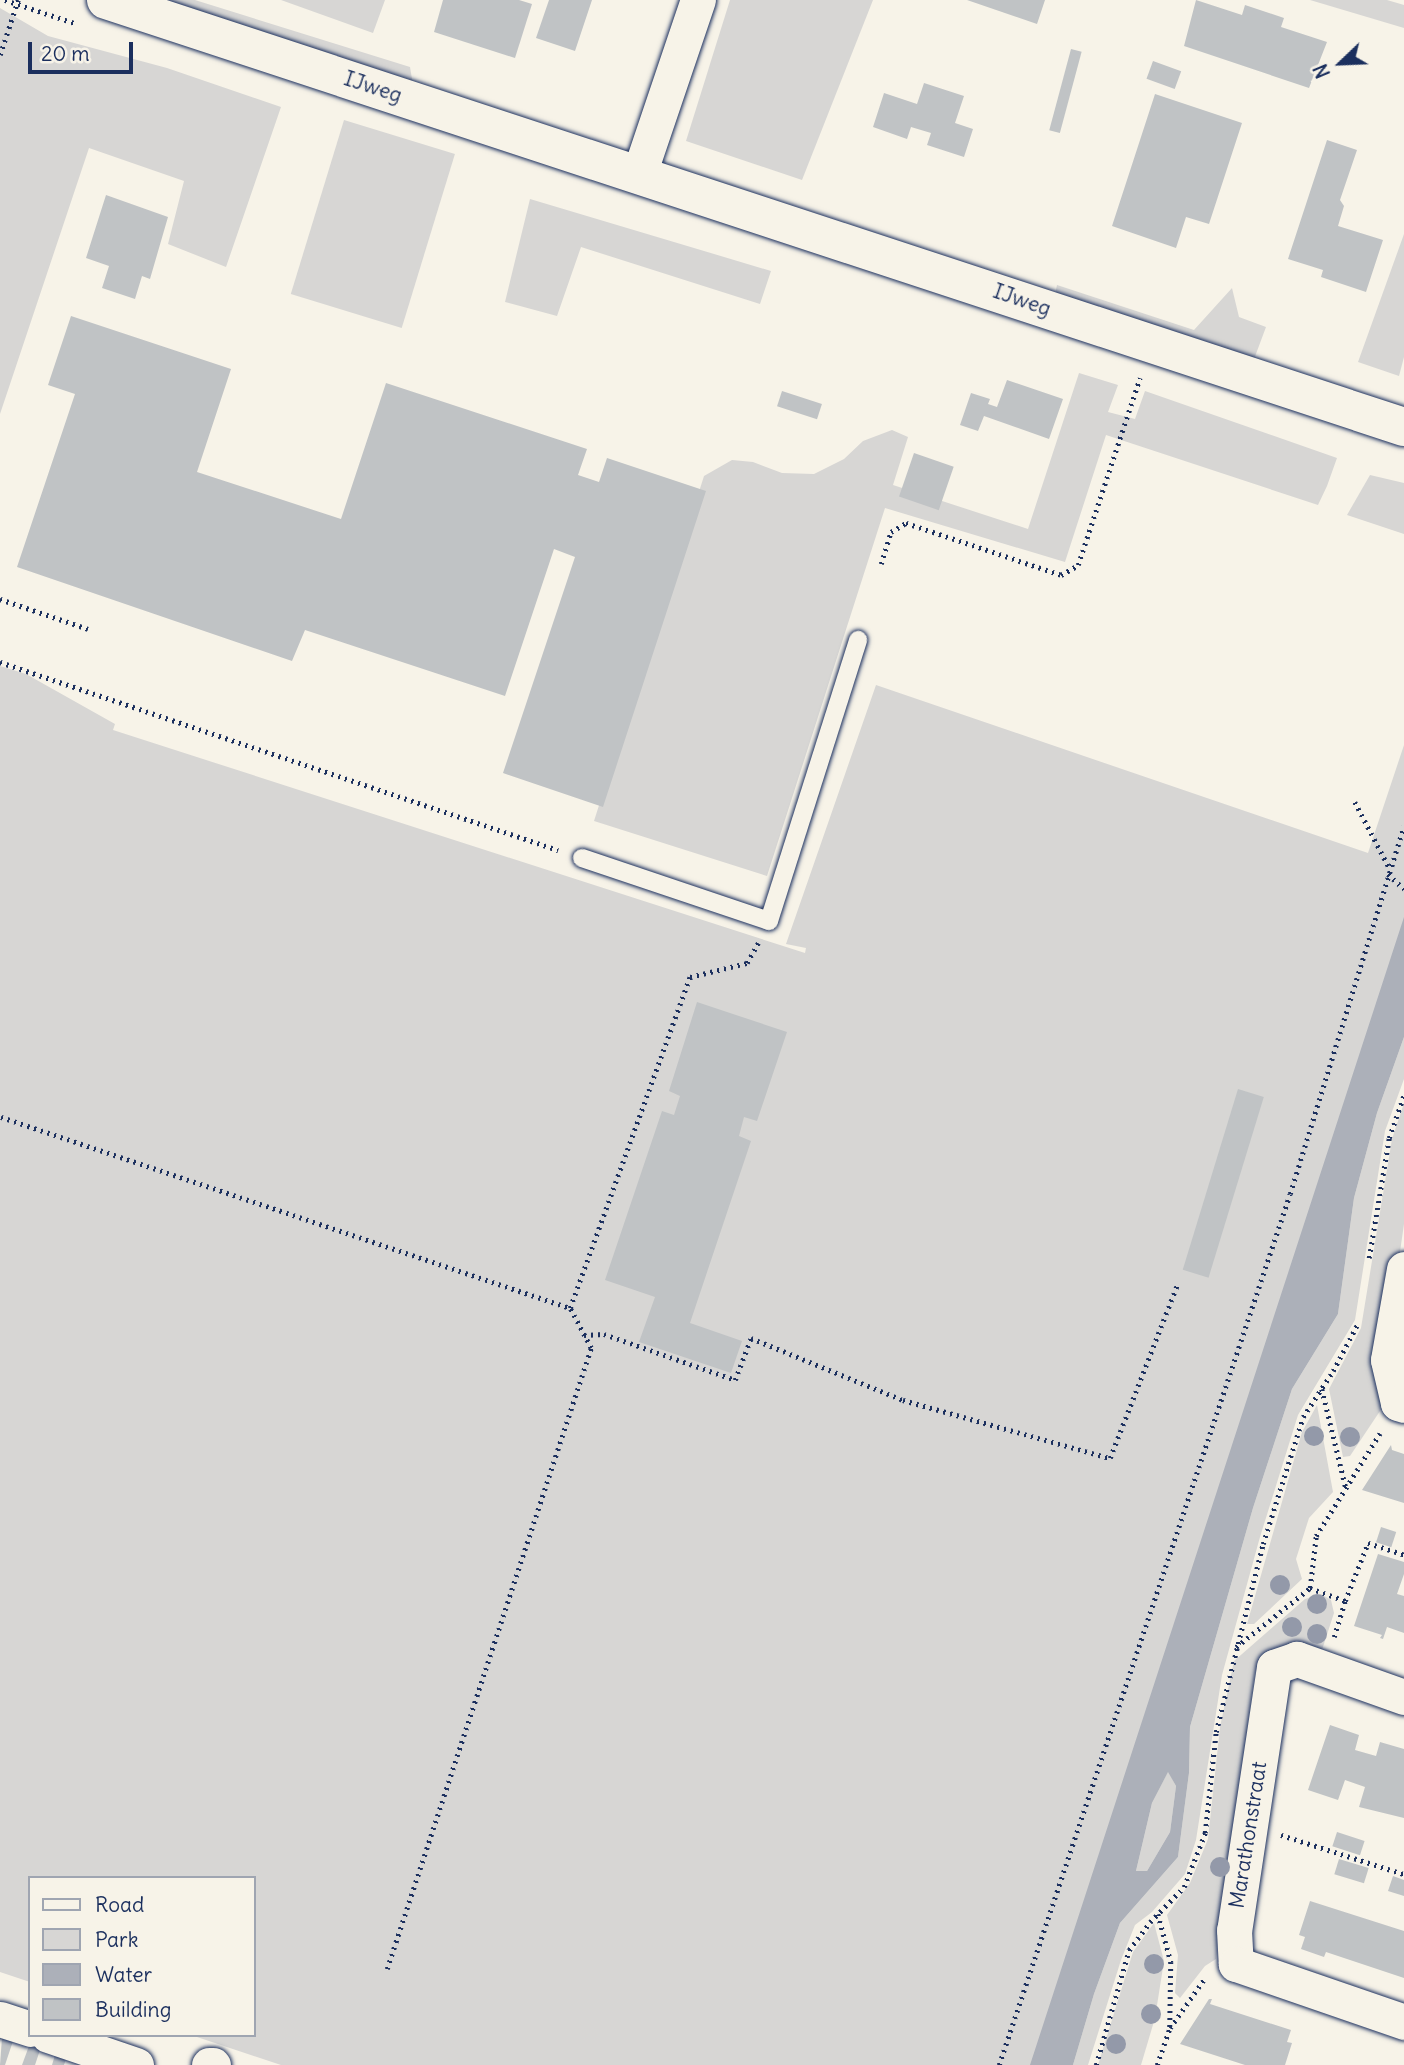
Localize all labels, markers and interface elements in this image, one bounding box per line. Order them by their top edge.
scale bar [32,28,136,72]
north arrow [1306,28,1376,98]
text: 20 m [41,40,90,67]
text: N [1308,60,1335,82]
street label: IJweg [341,66,405,108]
street label: IJweg [990,278,1054,322]
street label: Marathonstraat [1224,1760,1272,1910]
legend [28,1876,256,2037]
text: Road [95,1891,144,1918]
text: Park [95,1926,138,1953]
text: Water [95,1961,152,1988]
text: Building [95,1996,171,2023]

